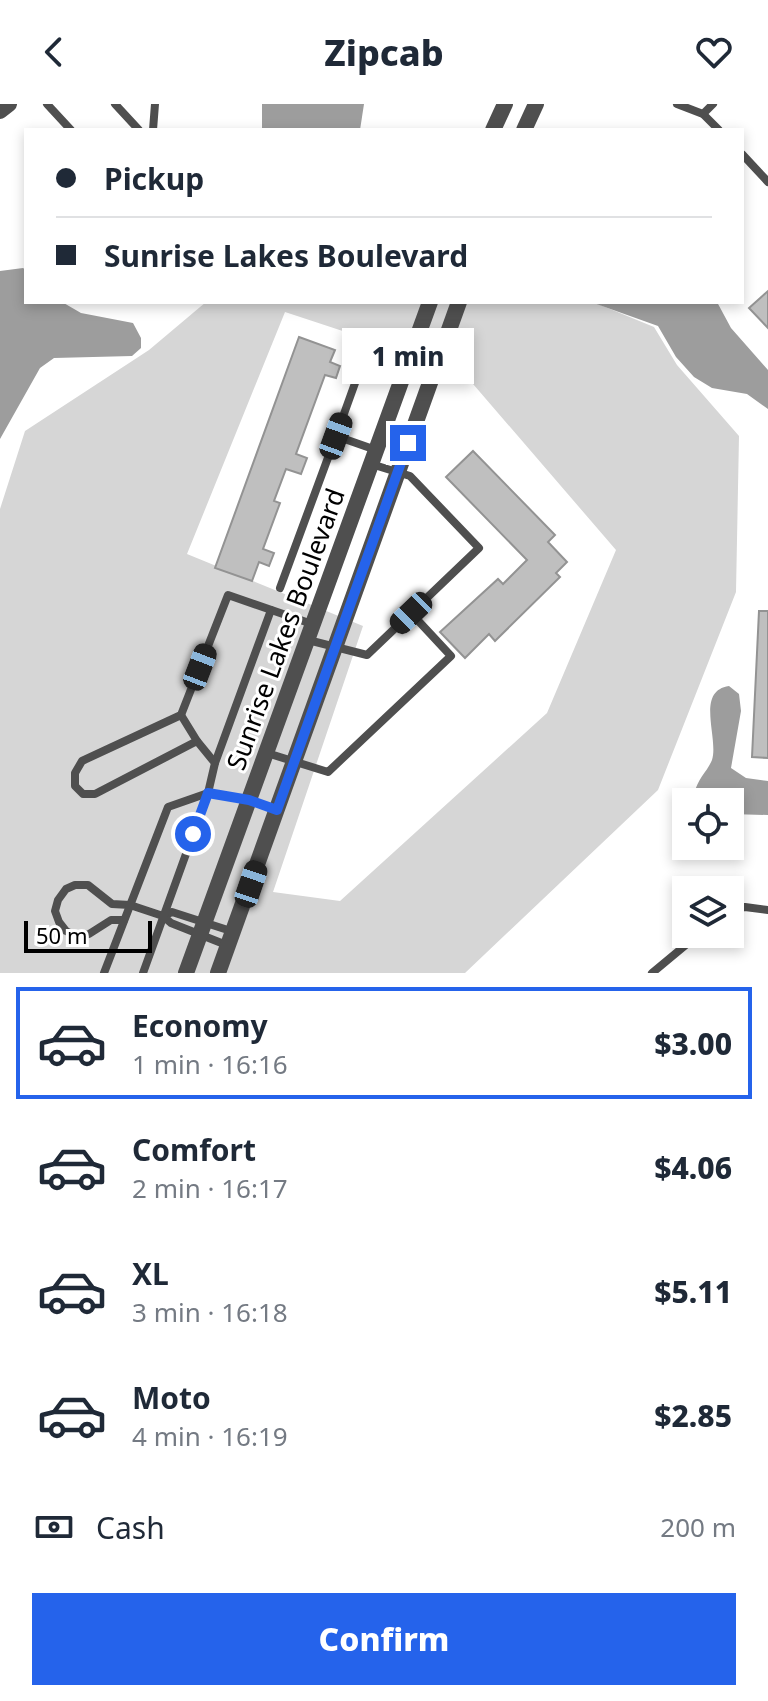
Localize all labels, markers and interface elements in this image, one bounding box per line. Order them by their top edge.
text: Zipcab [324,28,444,77]
icon: back [32,30,76,74]
icon: heart [692,30,736,74]
text: Pickup [104,158,204,199]
text: Sunrise Lakes Boulevard [104,235,468,276]
callout: 1 min [342,327,474,383]
text: 1 min [372,338,444,374]
car [317,409,355,463]
route end [390,425,426,461]
street label: Sunrise Lakes Boulevard [217,483,353,775]
car [385,588,437,638]
car [180,640,220,694]
map controls [672,788,744,948]
button: locate [672,788,744,860]
route start [175,816,211,852]
car [232,857,270,911]
button: layers [672,876,744,948]
scale bar [24,917,152,953]
text: 50 m [36,920,87,950]
text: Economy [132,1005,268,1046]
icon: car [36,1007,108,1079]
text: $3.00 [654,1023,732,1064]
text: 1 min · 16:16 [132,1046,288,1082]
text: Comfort [132,1129,256,1170]
icon: car [36,1131,108,1203]
text: $4.06 [654,1147,732,1188]
text: 2 min · 16:17 [132,1170,288,1206]
text: XL [132,1253,169,1294]
icon: car [36,1255,108,1327]
text: $5.11 [654,1271,732,1312]
text: 3 min · 16:18 [132,1294,288,1330]
text: Moto [132,1377,211,1418]
icon: car [36,1379,108,1451]
text: $2.85 [654,1395,732,1436]
text: 4 min · 16:19 [132,1418,288,1454]
icon: cash [32,1505,76,1549]
text: Cash [96,1507,165,1548]
text: 200 m [660,1509,736,1545]
button: Confirm [32,1593,736,1685]

